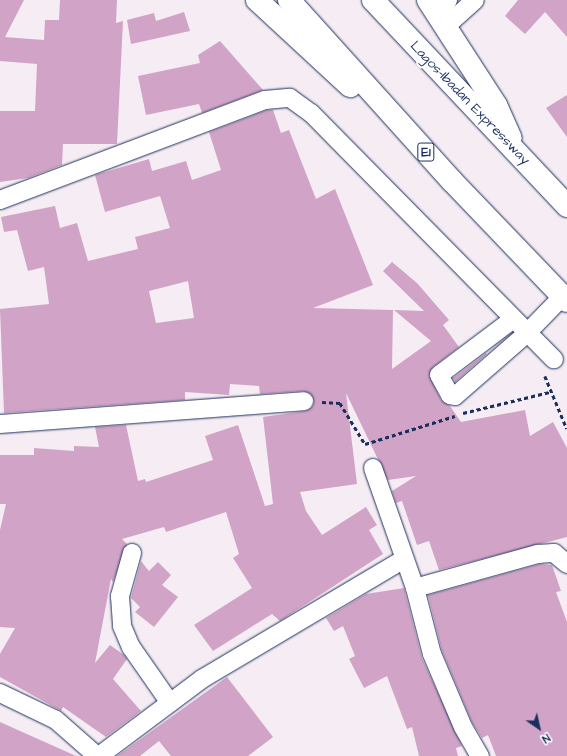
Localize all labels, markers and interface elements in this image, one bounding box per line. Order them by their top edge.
street label: Lagos-Ibadan Expressway [406,38,534,168]
road number: E1 [417,141,435,163]
north arrow [519,708,559,748]
text: N [539,730,553,747]

